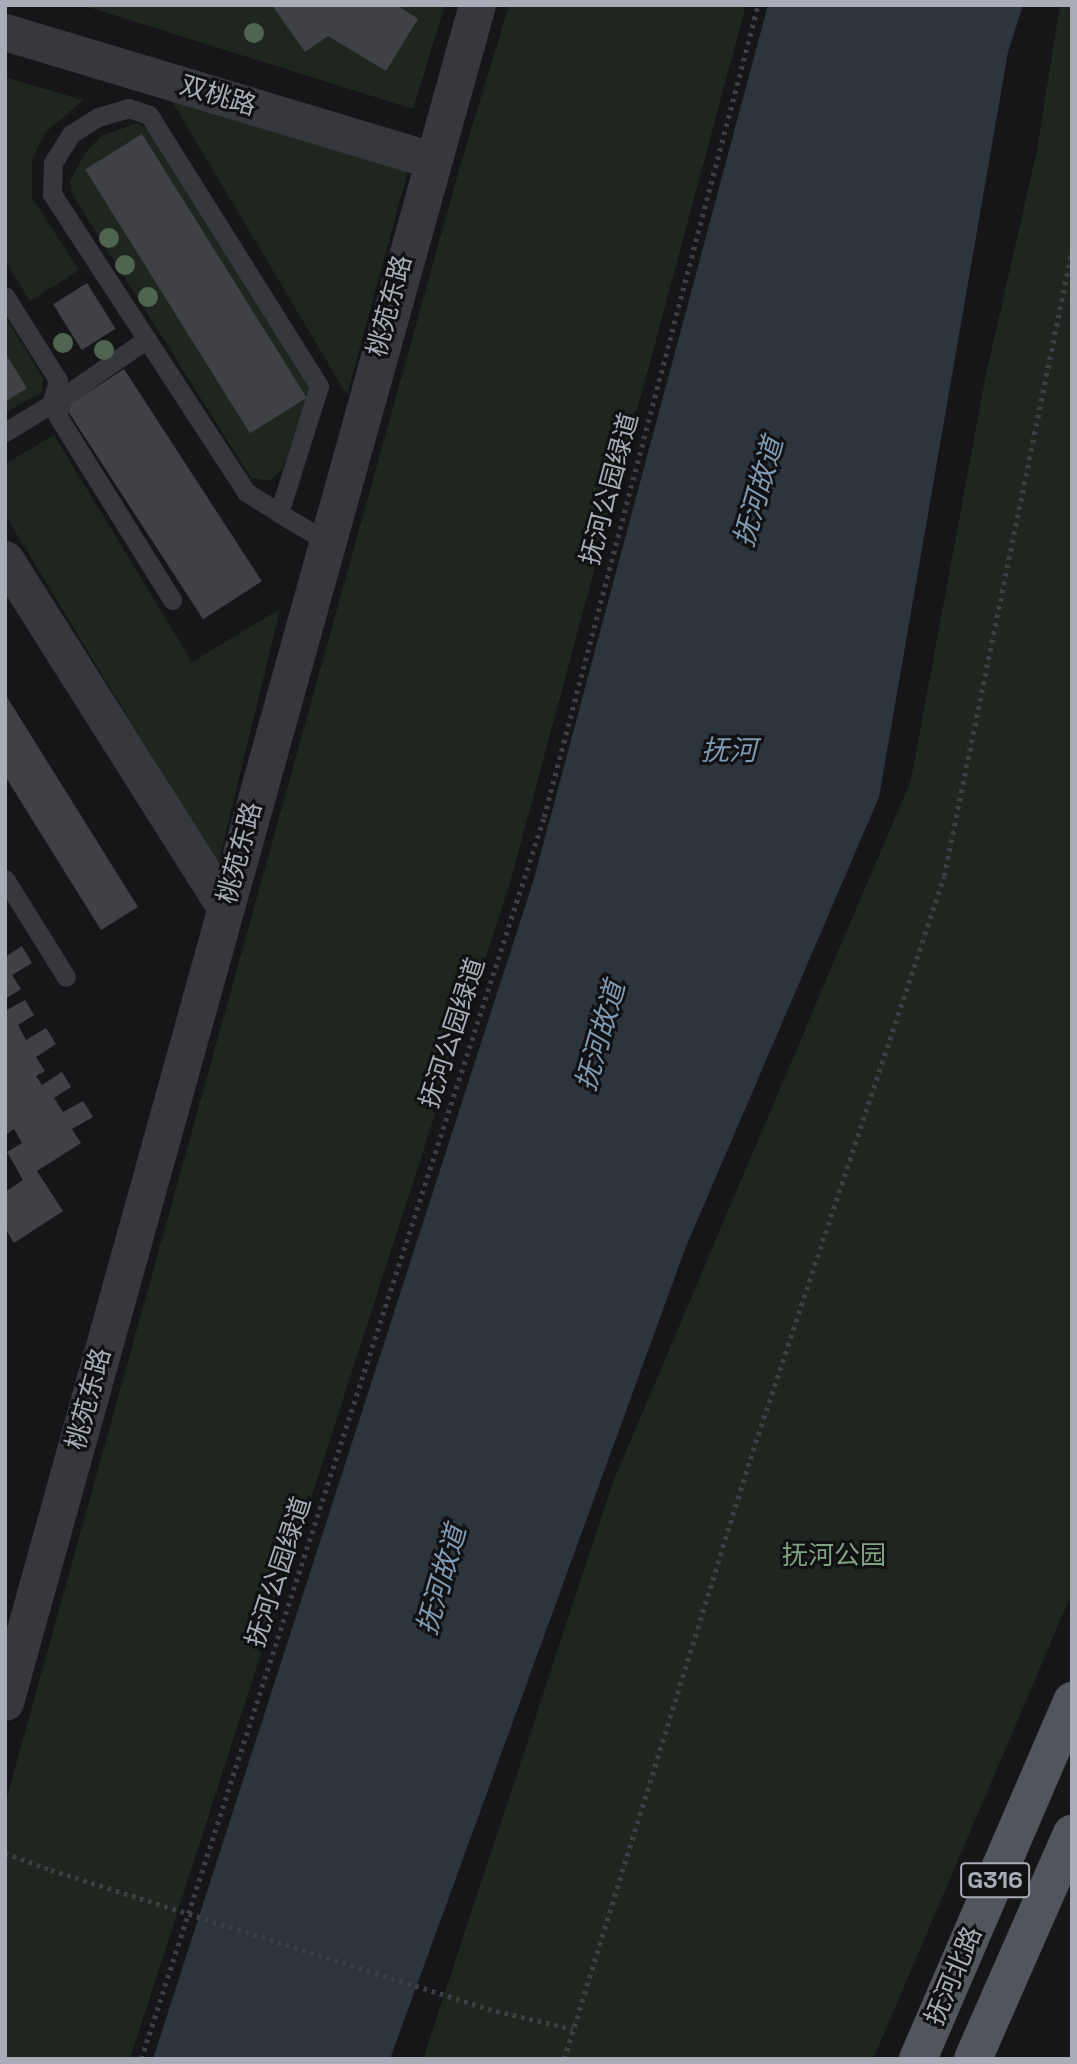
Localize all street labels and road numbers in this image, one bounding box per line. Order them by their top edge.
street label: 双桃路 [176,70,260,122]
street label: 桃苑东路 [361,252,419,360]
street label: 抚河公园绿道 [575,410,645,568]
street label: 桃苑东路 [211,799,269,907]
street label: 抚河公园绿道 [414,954,492,1112]
street label: 桃苑东路 [60,1345,118,1453]
street label: 抚河公园绿道 [240,1493,318,1651]
road number: G316 [960,1859,1030,1900]
street label: 抚河北路 [919,1922,989,2030]

